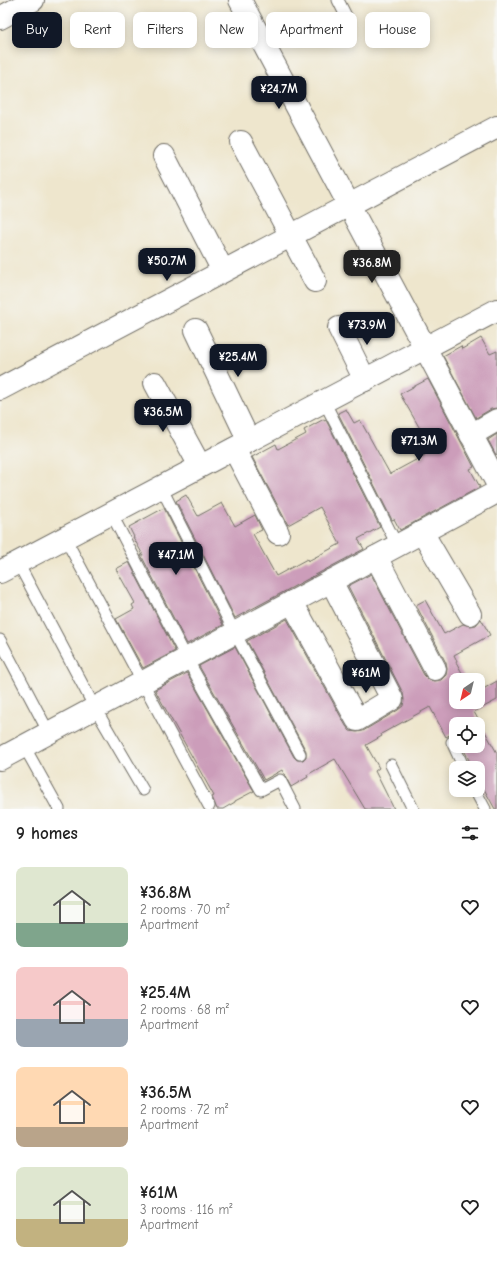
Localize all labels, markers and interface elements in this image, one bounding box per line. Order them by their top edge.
chip: Buy [12,12,62,48]
chip: Rent [70,12,125,48]
chip: Filters [133,12,197,48]
chip: New [205,12,258,48]
chip: Apartment [266,12,357,48]
chip: House [365,12,430,48]
pin: ¥24.7M [246,76,312,110]
text: ¥24.7M [260,81,298,96]
pin: ¥50.7M [134,248,200,282]
pin: ¥36.8M [339,250,405,284]
text: ¥50.7M [147,253,187,268]
text: ¥36.8M [352,255,392,270]
pin: ¥73.9M [334,312,400,346]
text: ¥73.9M [348,317,386,332]
pin: ¥25.4M [205,344,271,378]
text: ¥25.4M [219,349,257,364]
pin: ¥36.5M [130,399,196,433]
text: ¥36.5M [143,404,183,419]
pin: ¥71.3M [386,428,452,462]
text: ¥71.3M [401,433,437,448]
pin: ¥47.1M [143,542,209,576]
text: ¥47.1M [158,547,194,562]
pin: ¥61M [342,660,390,694]
text: ¥61M [352,665,380,680]
north arrow [449,673,485,709]
map controls [449,673,485,797]
button: locate [449,717,485,753]
button: layers [449,761,485,797]
icon: filters [459,822,481,844]
text: 9 homes [16,824,78,843]
icon: home [48,883,96,931]
text: ¥36.8M [140,883,191,902]
icon: heart [459,896,481,918]
text: 2 rooms · 70 m² [140,902,229,917]
text: Apartment [140,917,198,932]
icon: home [48,983,96,1031]
text: ¥25.4M [140,983,191,1002]
icon: heart [459,996,481,1018]
text: 2 rooms · 68 m² [140,1002,229,1017]
text: Apartment [140,1017,198,1032]
icon: home [48,1083,96,1131]
text: ¥36.5M [140,1083,191,1102]
icon: heart [459,1096,481,1118]
text: 2 rooms · 72 m² [140,1102,228,1117]
text: Apartment [140,1117,198,1132]
icon: home [48,1183,96,1231]
text: ¥61M [140,1183,178,1202]
icon: heart [459,1196,481,1218]
text: 3 rooms · 116 m² [140,1202,232,1217]
text: Apartment [140,1217,198,1232]

